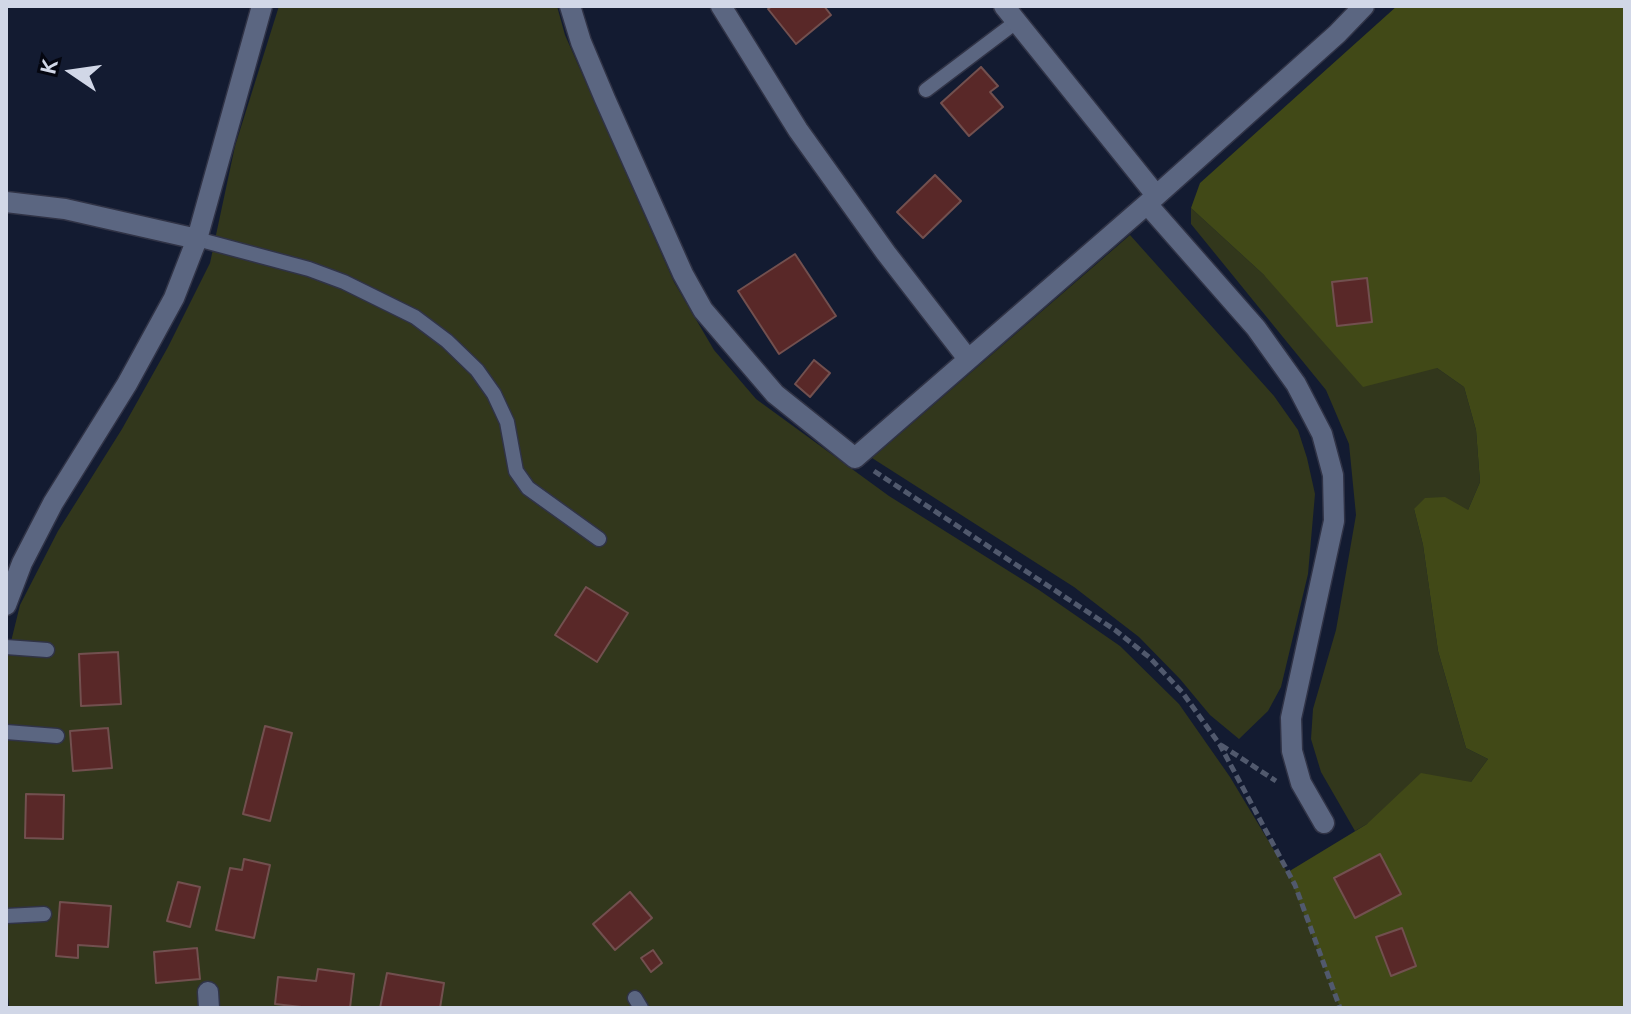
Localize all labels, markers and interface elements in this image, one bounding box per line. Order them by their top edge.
north arrow [32,32,112,112]
text: K [34,57,62,76]

